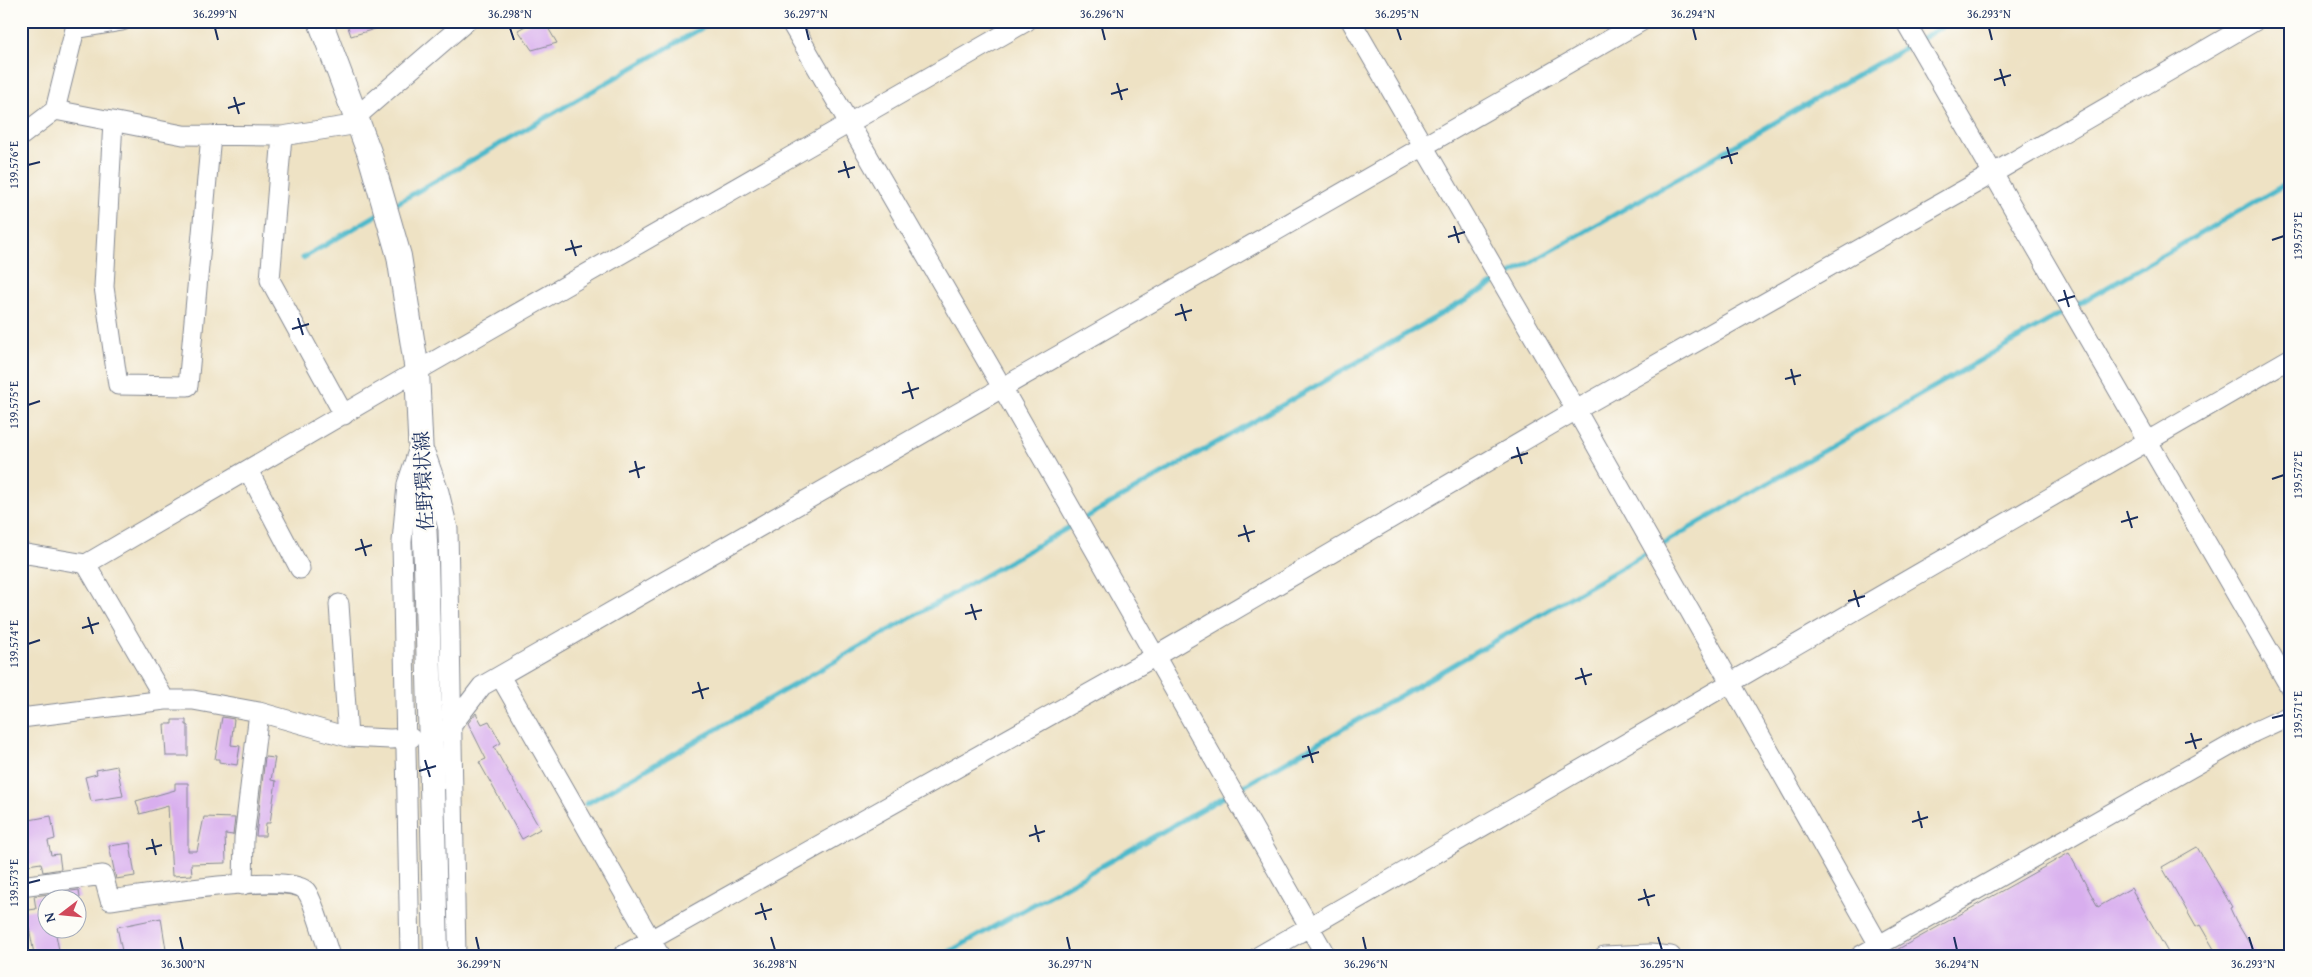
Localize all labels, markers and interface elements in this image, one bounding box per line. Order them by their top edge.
text: 36.299°N [193,5,237,22]
text: 36.298°N [488,5,532,22]
text: 36.297°N [784,5,828,22]
text: 36.296°N [1080,5,1124,22]
text: 36.295°N [1375,5,1419,22]
text: 36.294°N [1671,5,1715,22]
text: 36.293°N [1967,5,2011,22]
text: 139.576°E [5,141,22,189]
text: 139.573°E [2289,212,2306,260]
text: 139.575°E [5,381,22,429]
street label: 佐野環状線 [406,430,440,532]
text: 139.572°E [2289,451,2306,499]
text: 139.574°E [5,620,22,668]
text: 139.571°E [2289,691,2306,739]
text: 139.573°E [5,859,22,907]
north arrow [38,890,88,940]
text: N [38,910,60,925]
text: 36.300°N [161,955,205,972]
text: 36.299°N [457,955,501,972]
text: 36.298°N [753,955,797,972]
text: 36.297°N [1048,955,1092,972]
text: 36.296°N [1344,955,1388,972]
text: 36.295°N [1640,955,1684,972]
text: 36.294°N [1935,955,1979,972]
text: 36.293°N [2231,955,2275,972]

